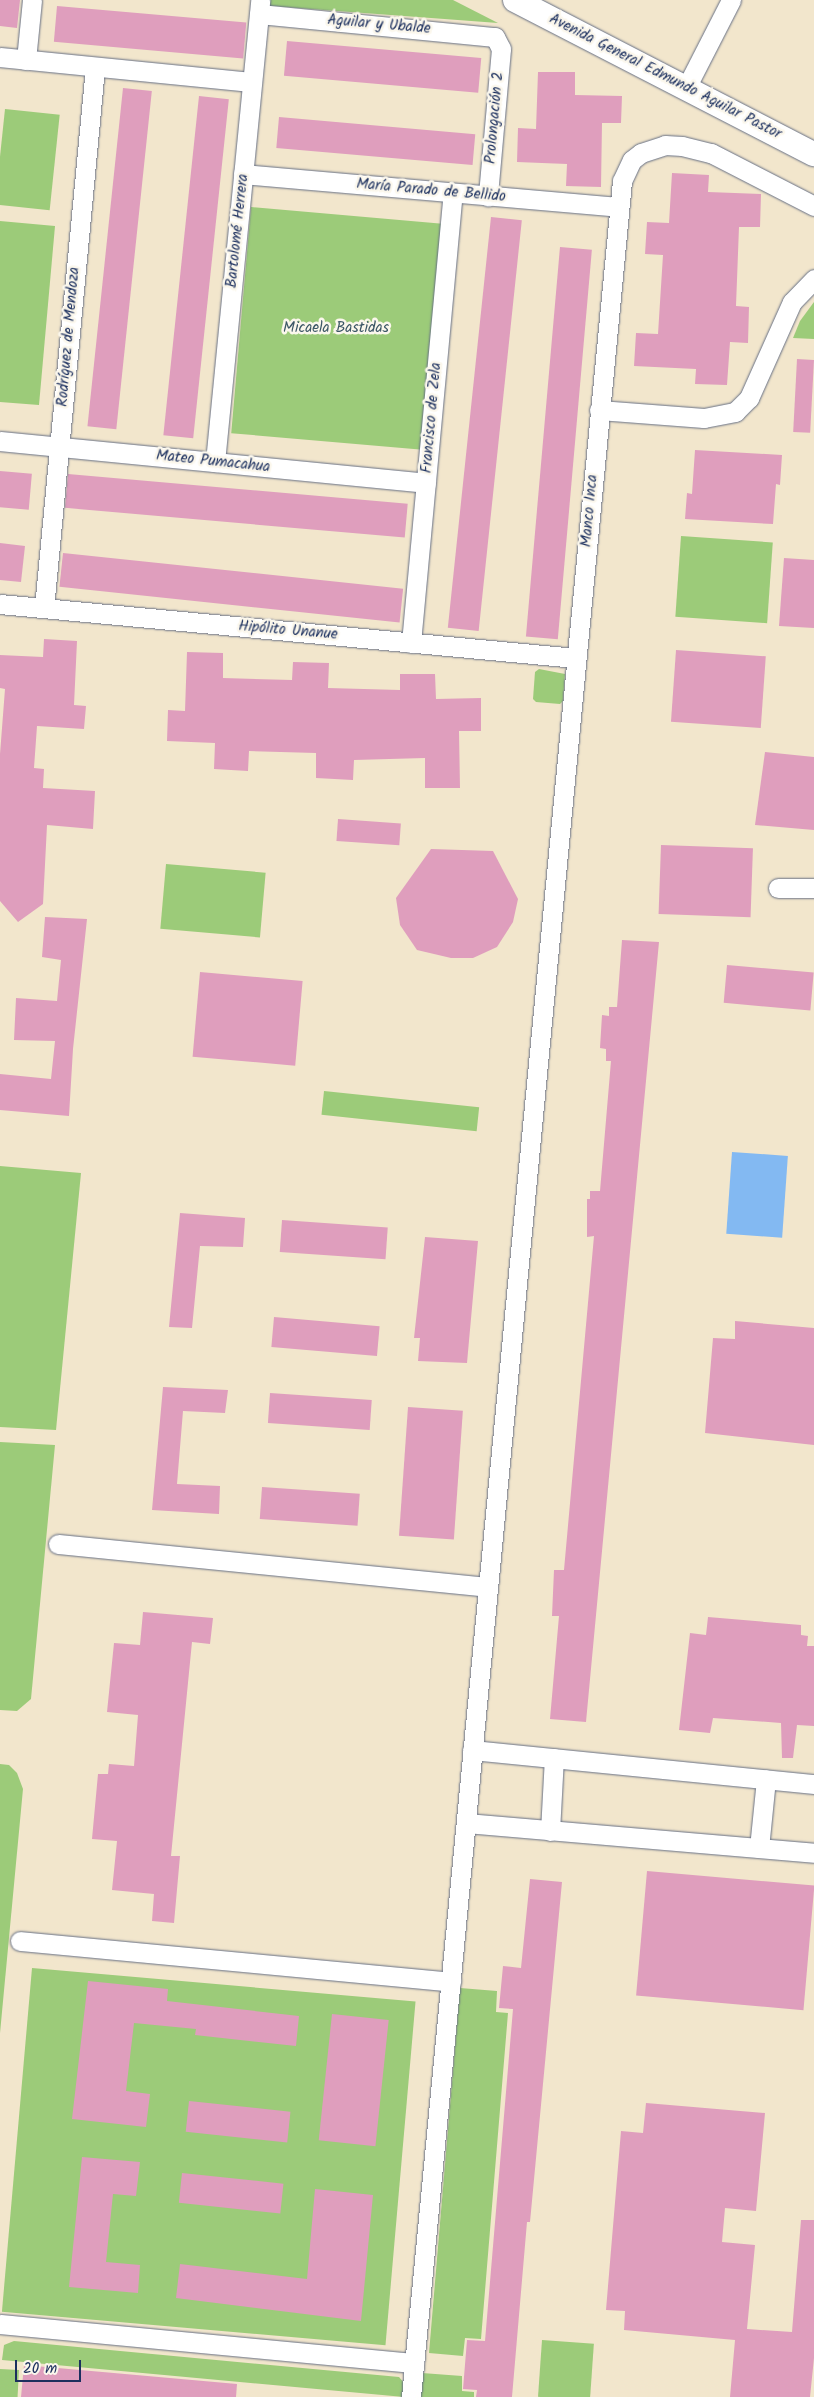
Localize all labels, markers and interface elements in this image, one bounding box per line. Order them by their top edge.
street label: Avenida General Edmundo Aguilar Pastor [546,10,784,144]
street label: Aguilar y Ubalde [327,12,431,38]
street label: Prolongación 2 [482,71,508,165]
street label: Bartolomé Herrera [223,173,253,289]
street label: María Parado de Bellido [356,176,506,206]
street label: Rodríguez de Mendoza [54,266,84,408]
park label: Micaela Bastidas [283,320,389,338]
street label: Francisco de Zela [418,362,446,474]
street label: Mateo Pumacahua [155,447,271,477]
street label: Manco Inca [578,474,602,548]
street label: Hipólito Unanue [238,618,338,644]
scale bar [18,2350,84,2382]
text: 20 m [23,2357,57,2381]

